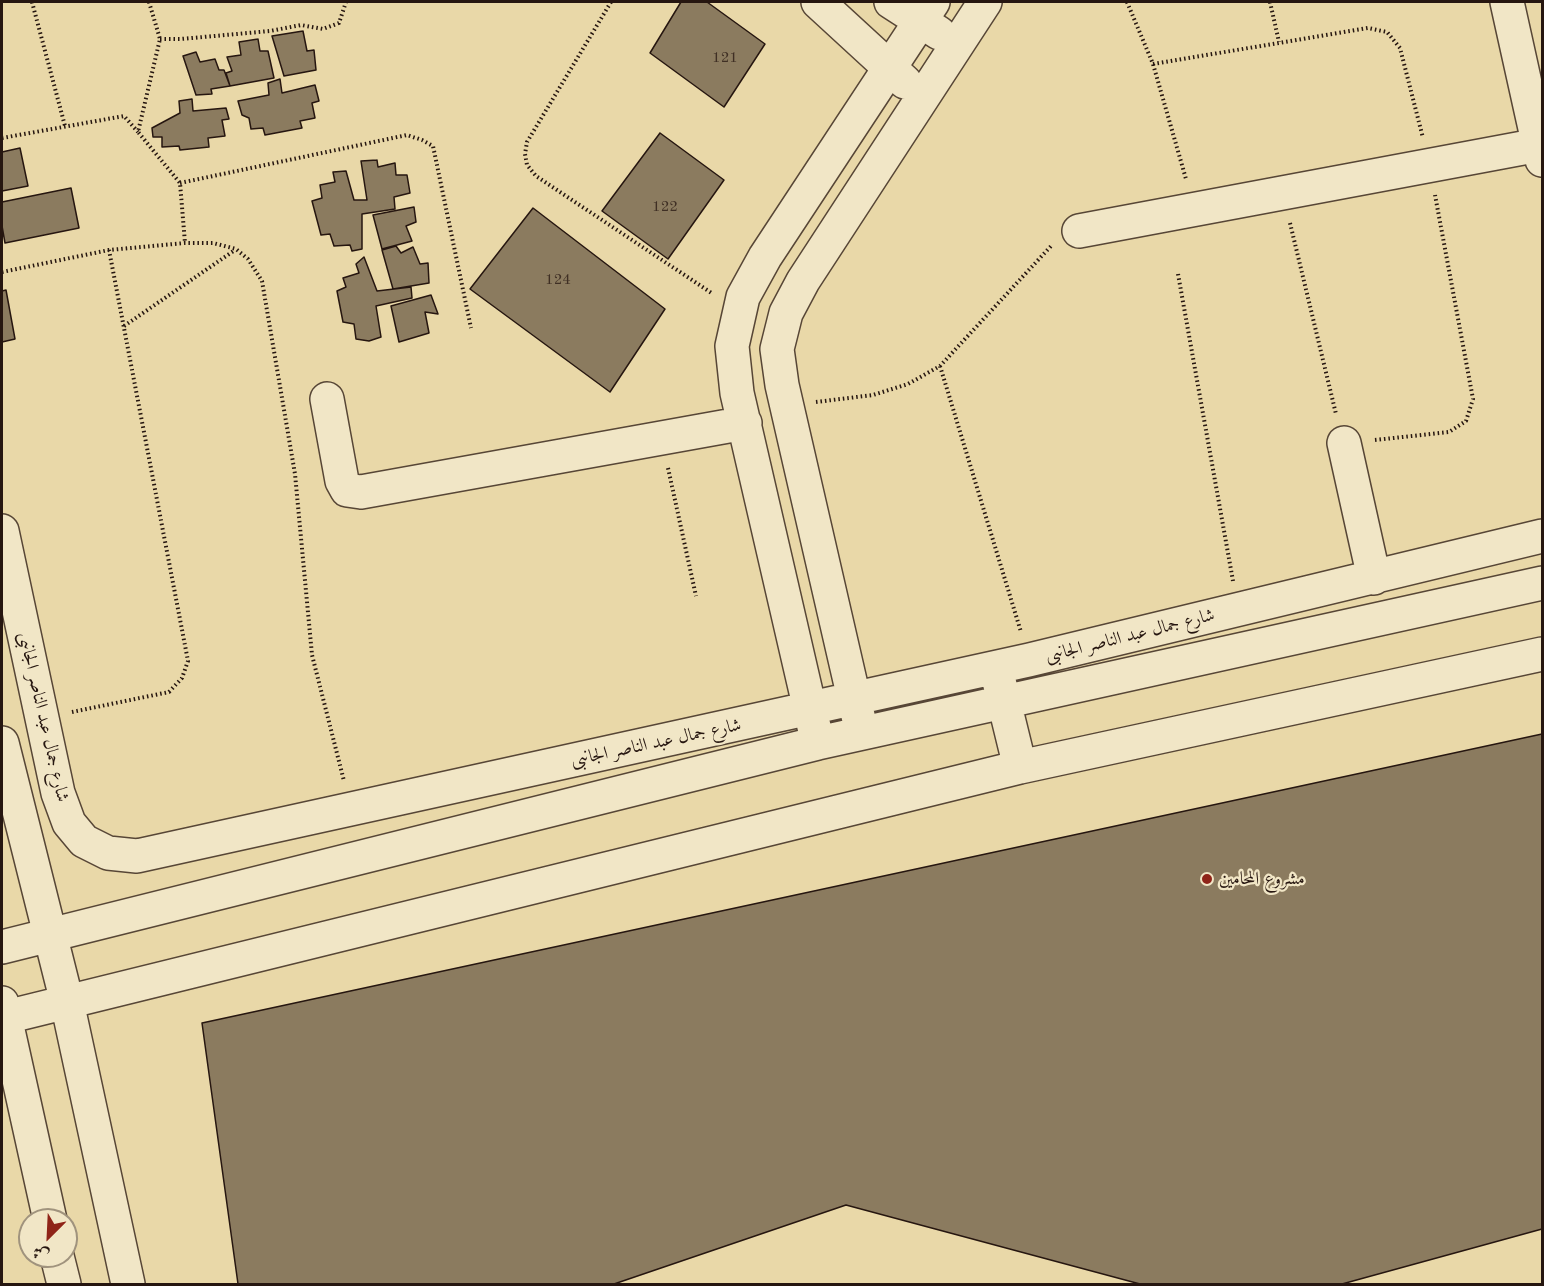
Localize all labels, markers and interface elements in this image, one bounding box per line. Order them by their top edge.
house number: 121 [712,49,738,67]
house number: 122 [652,198,678,216]
house number: 124 [545,271,571,289]
street label: شارع جمال عبد الناصر الجانبى [1043,604,1217,668]
street label: شارع جمال عبد الناصر الجانبى [13,630,73,804]
street label: شارع جمال عبد الناصر الجانبى [569,714,743,772]
place label: مشروع المحامين [1219,868,1305,890]
marker: مشروع المحامين [1200,872,1214,886]
north arrow [18,1208,78,1268]
text: ش [31,1242,52,1263]

